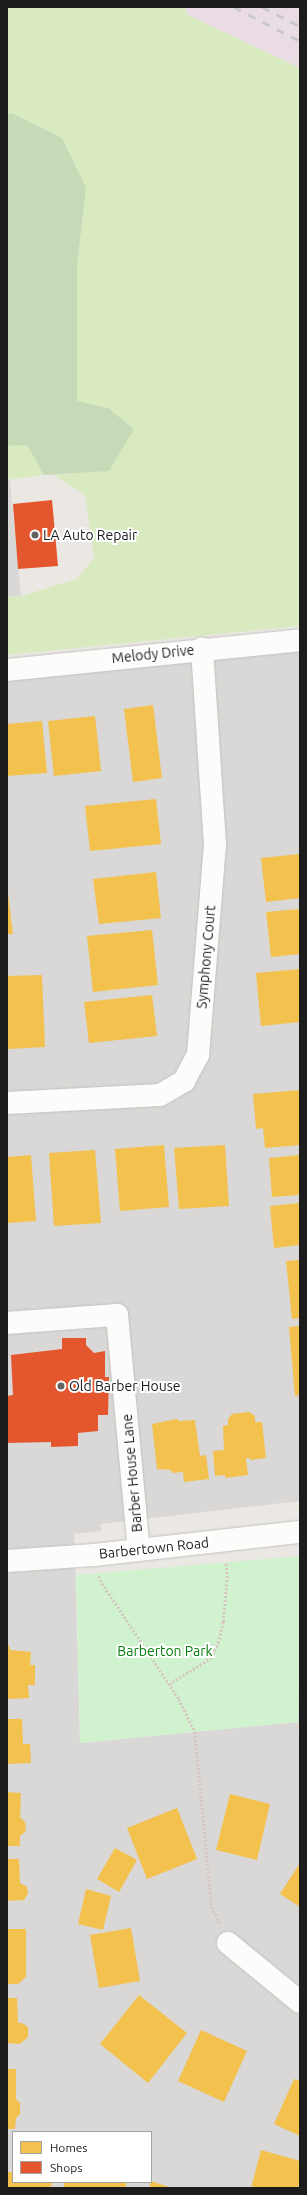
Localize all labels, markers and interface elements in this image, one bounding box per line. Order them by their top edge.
place label: LA Auto Repair [43,527,137,543]
marker: LA Auto Repair [30,530,40,540]
street label: Melody Drive [111,641,195,667]
street label: Symphony Court [193,905,219,1009]
place label: Old Barber House [69,1378,180,1394]
marker: Old Barber House [56,1381,66,1391]
street label: Barber House Lane [118,1413,146,1533]
street label: Barbertown Road [98,1534,210,1562]
park label: Barberton Park [117,1643,213,1659]
legend [12,2131,152,2183]
text: Homes [50,2141,88,2154]
text: Shops [50,2161,82,2174]

